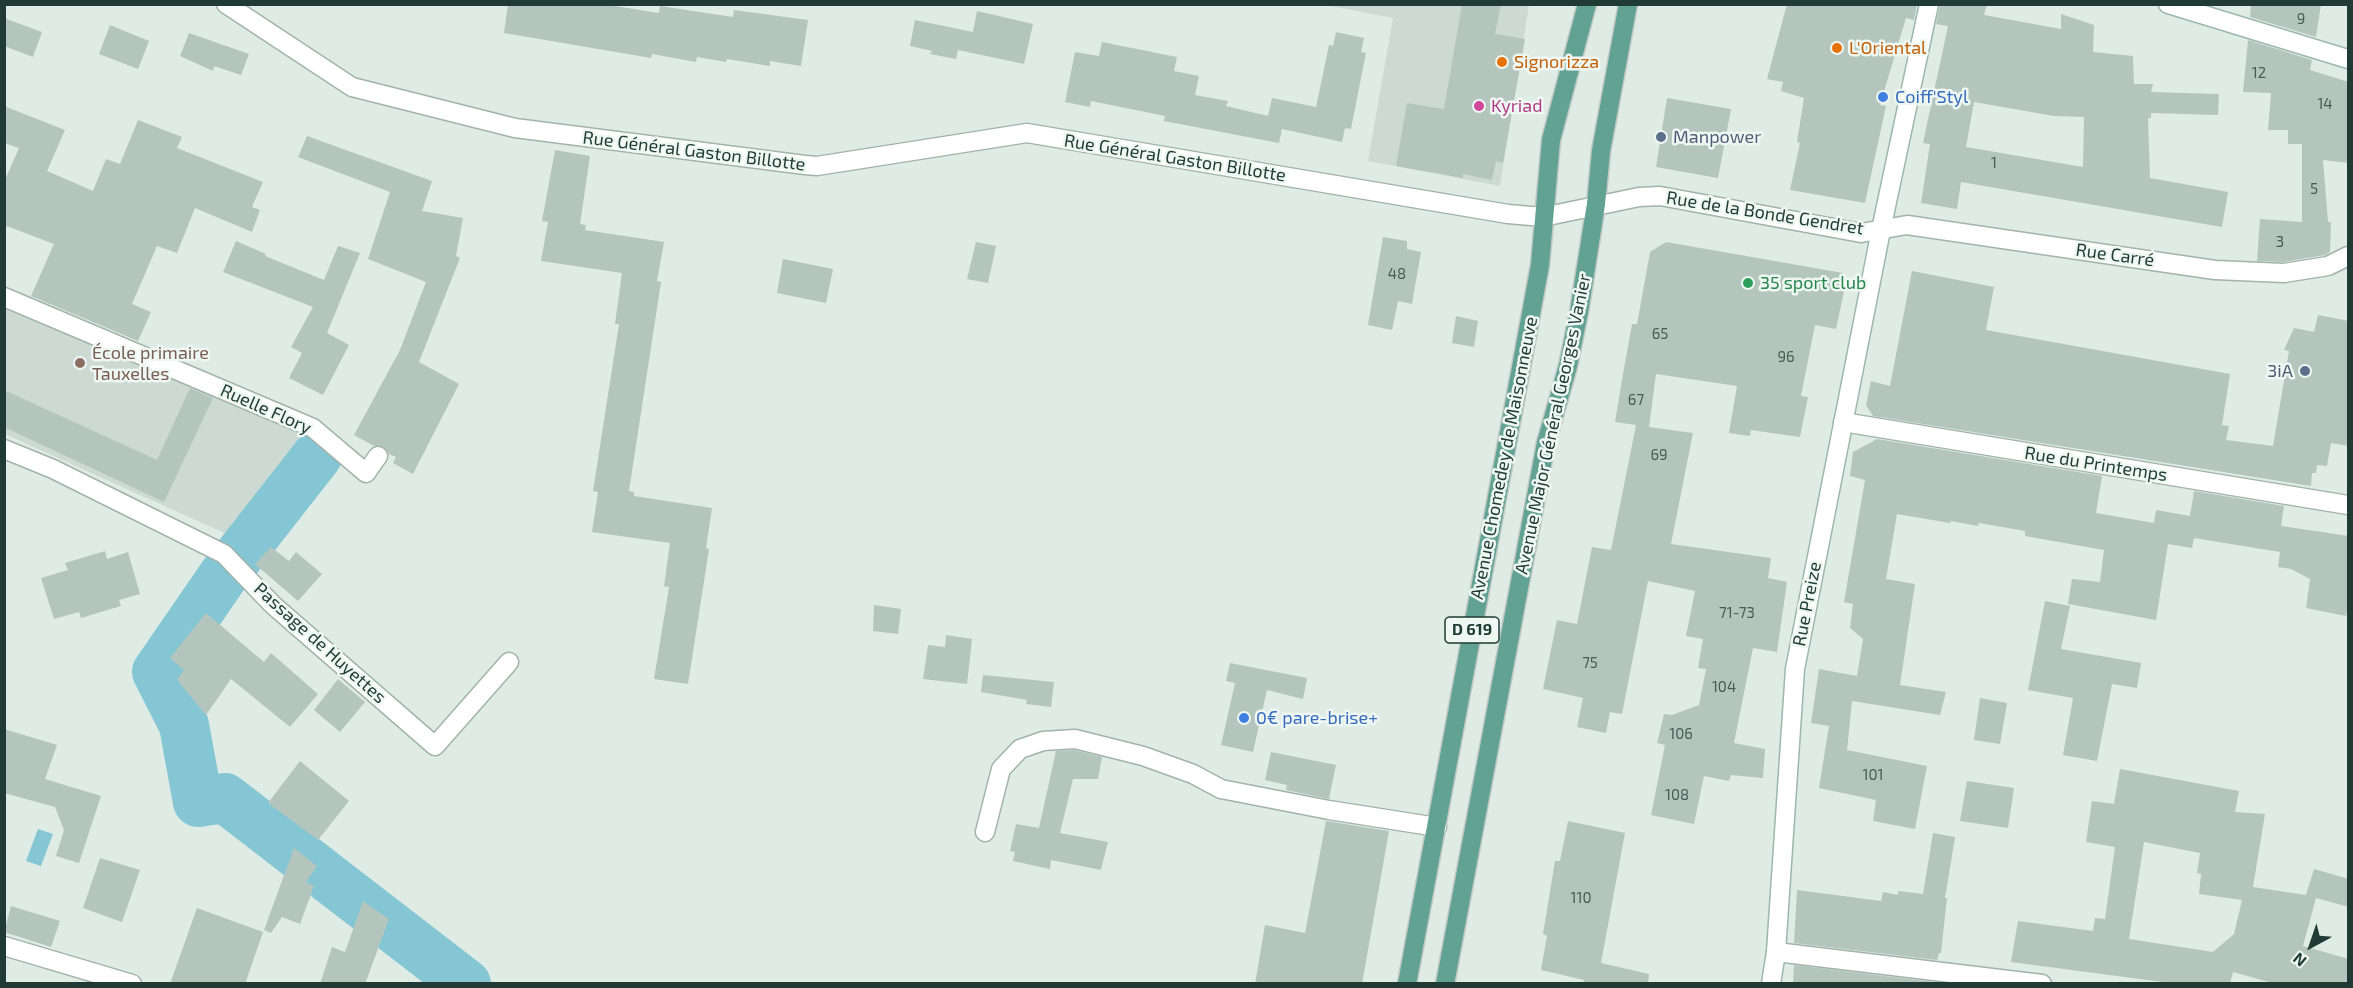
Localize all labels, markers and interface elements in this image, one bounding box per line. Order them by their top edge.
house number: 9 [2297,10,2305,28]
place label: L'Oriental [1849,37,1926,59]
marker: L'Oriental [1830,41,1844,55]
place label: Signorizza [1514,51,1599,73]
marker: Signorizza [1495,55,1509,69]
house number: 12 [2252,64,2266,82]
place label: Coiff'Styl [1895,86,1968,108]
marker: Coiff'Styl [1876,90,1890,104]
place label: Kyriad [1491,95,1543,117]
house number: 14 [2317,95,2333,113]
marker: Kyriad [1472,99,1486,113]
place label: Manpower [1673,126,1761,148]
street label: Rue Général Gaston Billotte [581,127,807,175]
street label: Rue Général Gaston Billotte [1062,130,1288,186]
marker: Manpower [1654,130,1668,144]
house number: 1 [1991,154,1997,172]
house number: 5 [2310,180,2318,198]
street label: Rue de la Bonde Gendret [1665,187,1865,239]
house number: 3 [2276,233,2284,251]
street label: Rue Carré [2074,239,2156,271]
house number: 48 [1388,265,1406,283]
street label: Avenue Major Général Georges Vanier [1511,272,1595,576]
place label: 35 sport club [1760,272,1866,294]
marker: 35 sport club [1741,276,1755,290]
street label: Avenue Chomedey de Maisonneuve [1466,315,1542,601]
house number: 65 [1652,325,1668,343]
place label: École primaire Tauxelles [92,342,209,385]
house number: 96 [1777,348,1795,366]
marker: École primaire Tauxelles [73,356,87,370]
place label: 3iA [2267,360,2293,382]
marker: 3iA [2298,364,2312,378]
street label: Ruelle Flory [217,379,315,439]
house number: 67 [1628,391,1644,409]
street label: Rue du Printemps [2023,442,2169,486]
house number: 69 [1650,446,1668,464]
street label: Rue Preize [1788,560,1826,648]
street label: Passage de Huyettes [250,578,390,708]
house number: 71-73 [1719,604,1755,622]
road number: D 619 [1445,617,1499,643]
house number: 75 [1582,654,1598,672]
house number: 104 [1712,678,1736,696]
place label: 0€ pare-brise+ [1256,707,1378,729]
marker: 0€ pare-brise+ [1237,711,1251,725]
house number: 106 [1669,725,1693,743]
house number: 101 [1863,766,1883,784]
house number: 108 [1665,786,1689,804]
house number: 110 [1571,889,1591,907]
north arrow [2281,916,2341,976]
text: N [2289,949,2310,971]

